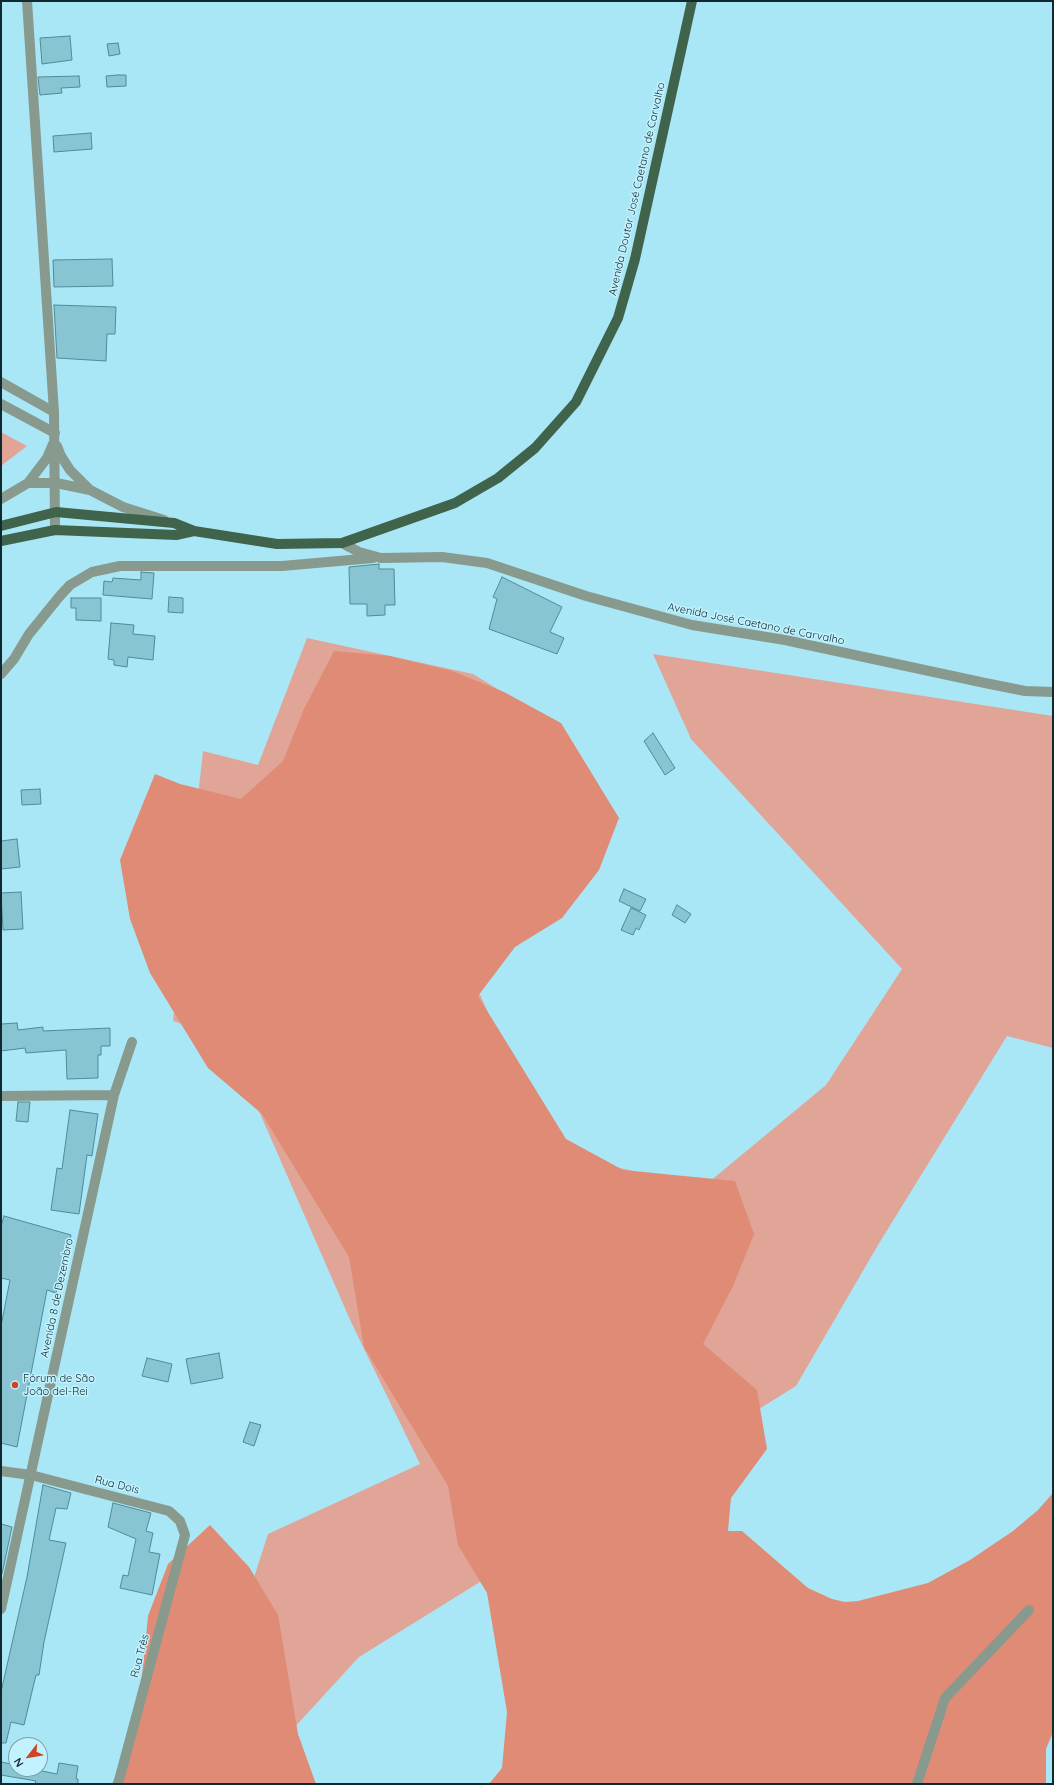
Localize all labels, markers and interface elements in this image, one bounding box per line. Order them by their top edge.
street label: Avenida Doutor José Caetano de Carvalho [606,81,668,297]
street label: Avenida José Caetano de Carvalho [666,600,846,648]
street label: Avenida 8 de Dezembro [38,1237,76,1359]
place label: Fórum de São João del-Rei [23,1372,95,1398]
marker: Fórum de São João del-Rei [10,1380,20,1390]
street label: Rua Dois [93,1473,141,1497]
street label: Rua Três [128,1633,152,1679]
north arrow [8,1737,48,1777]
text: N [10,1756,27,1770]

